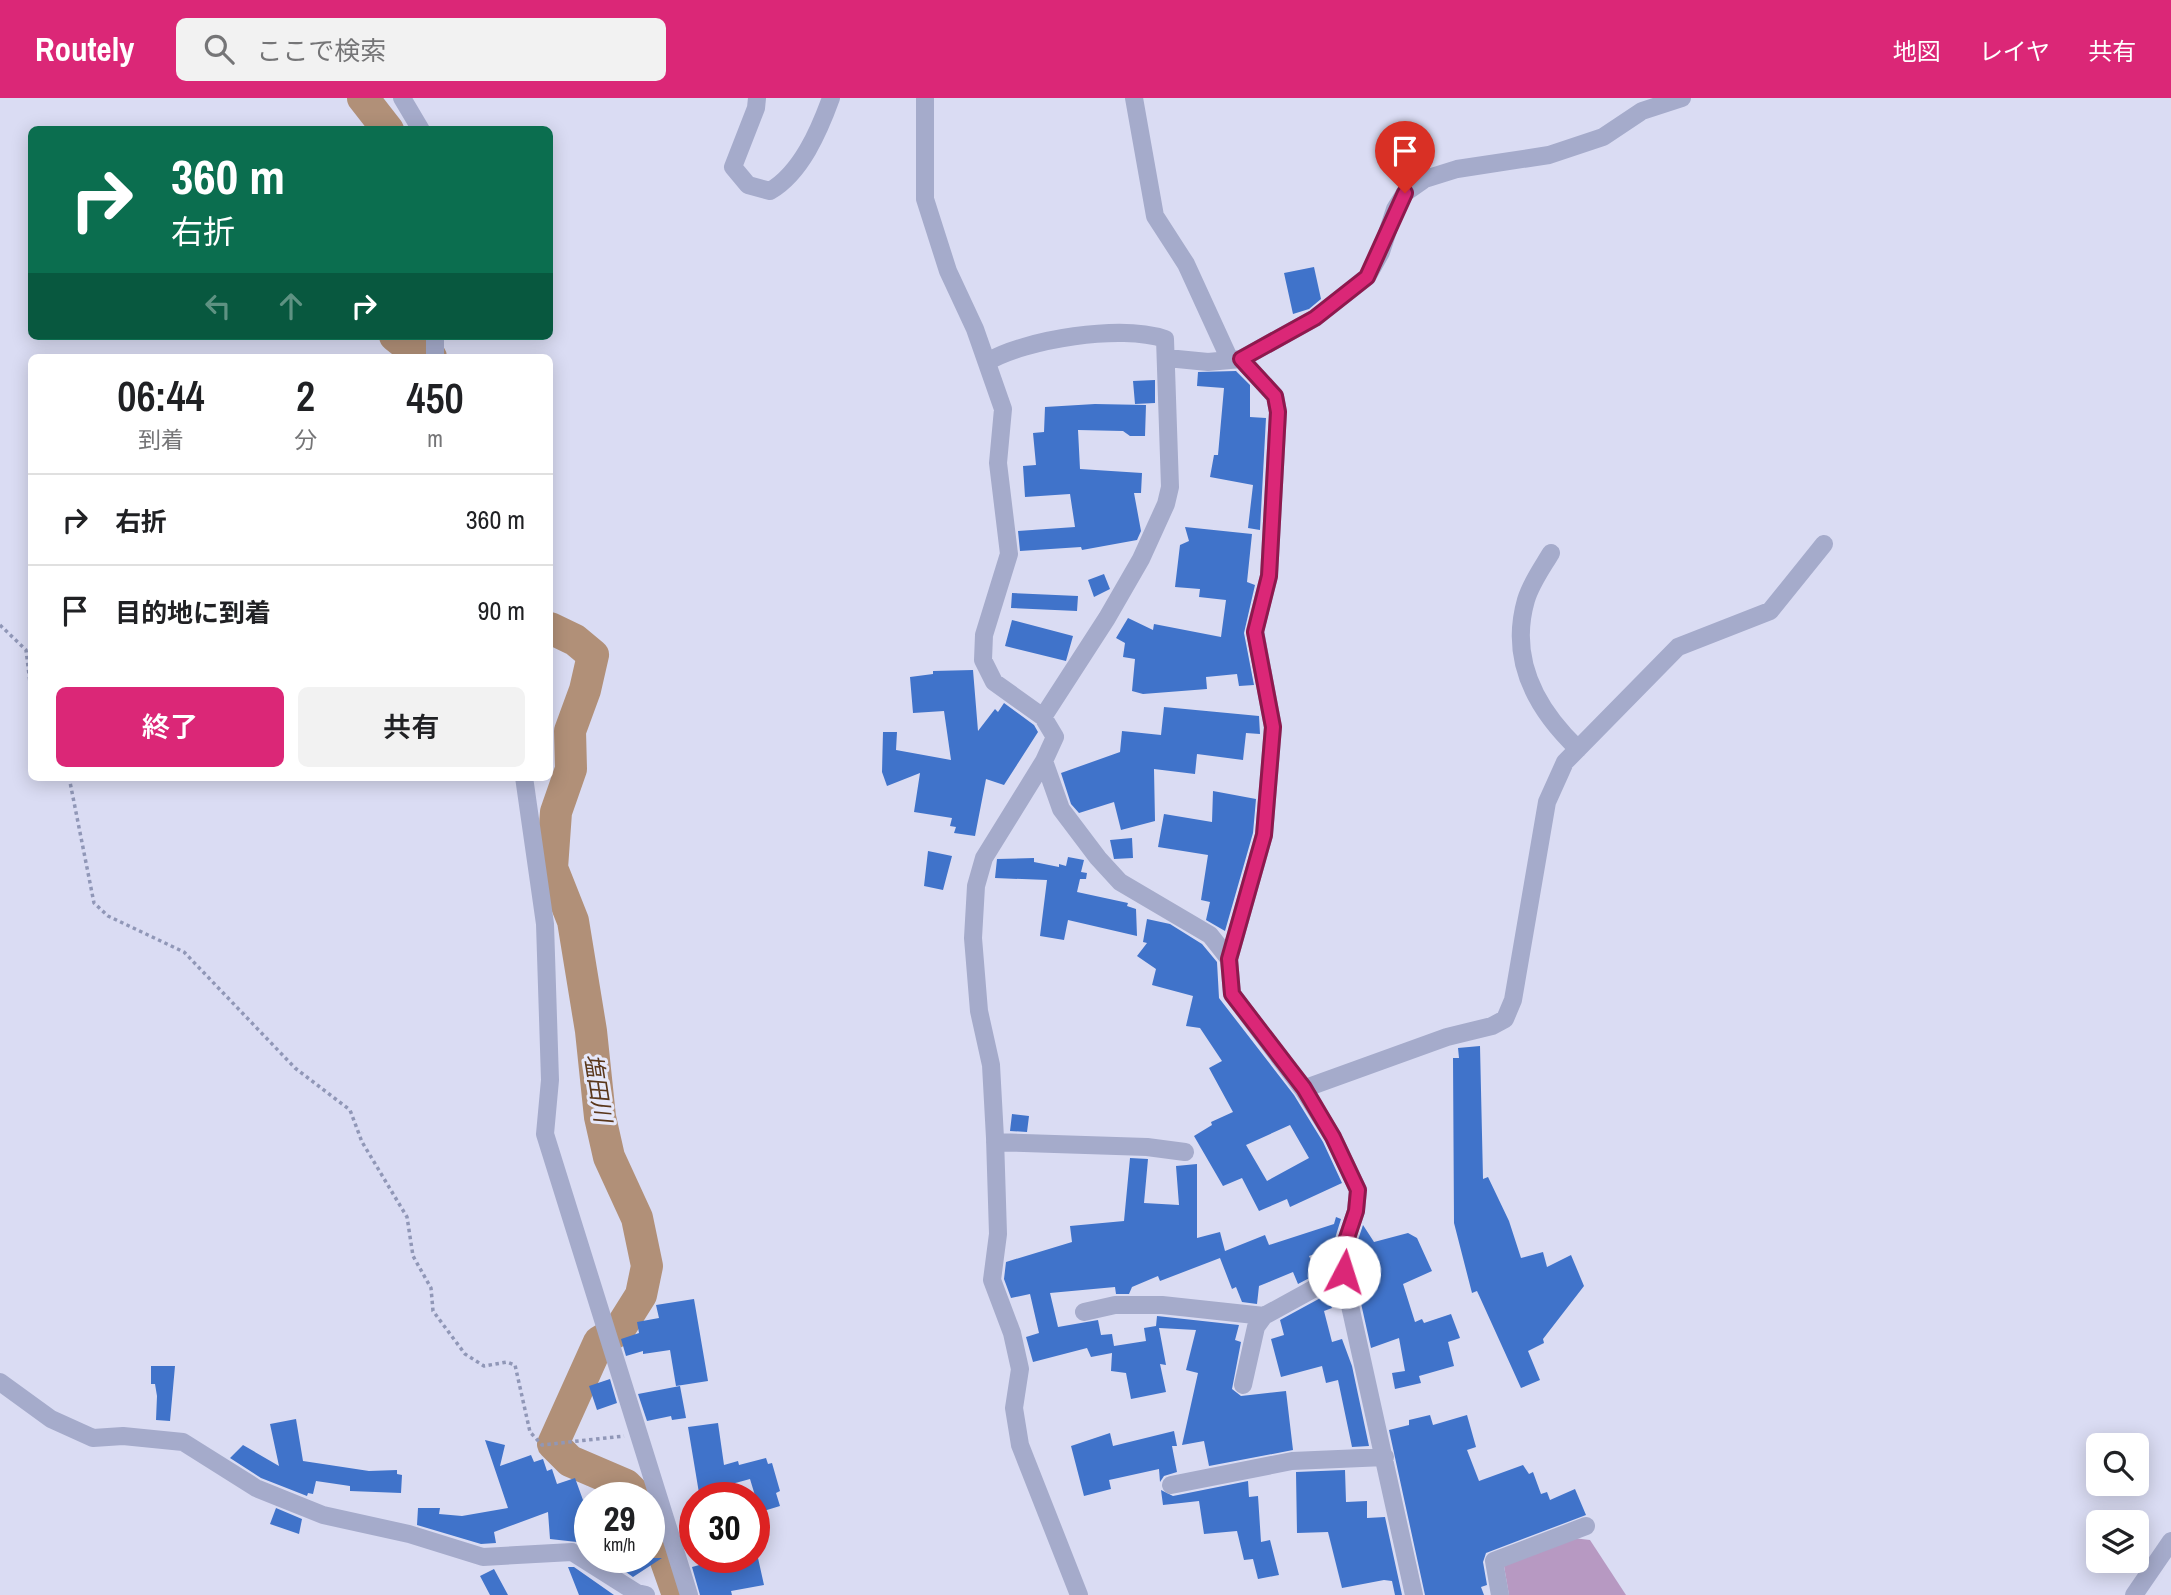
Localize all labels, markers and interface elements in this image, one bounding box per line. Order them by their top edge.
search box [176,18,666,81]
text: Routely [35,27,134,71]
icon: search [200,30,238,68]
text: ここで検索 [256,33,386,68]
text: 地図 [1893,35,1941,67]
text: レイヤ [1979,35,2050,67]
text: 共有 [2088,35,2136,67]
pin [1375,121,1435,193]
icon: arrive [1386,132,1424,170]
text: 360 m [171,143,285,209]
icon: right [56,154,147,245]
text: 右折 [171,210,235,253]
icon: left [199,287,237,325]
icon: ahead [272,287,310,325]
icon: right [345,287,383,325]
text: 06:44 [117,368,205,424]
text: 2 [296,368,315,424]
text: 450 [406,370,464,426]
text: m [427,423,443,454]
text: 到着 [138,424,184,455]
text: 分 [294,424,317,455]
icon: right [56,501,94,539]
text: 360 m [466,502,525,537]
text: 右折 [115,504,167,539]
icon: arrive [56,592,94,630]
text: 90 m [478,593,525,628]
text: 目的地に到着 [115,595,271,630]
button: 終了 [56,687,284,767]
button: 共有 [298,687,525,767]
water label: 塩田川 [578,1051,620,1127]
position arrow [1307,1235,1381,1309]
map controls [2086,1433,2149,1573]
button: search [2086,1433,2149,1496]
speed limit sign: 30 [679,1482,770,1573]
text: 29 [604,1495,635,1542]
button: layers [2086,1510,2149,1573]
text: km/h [604,1532,636,1557]

